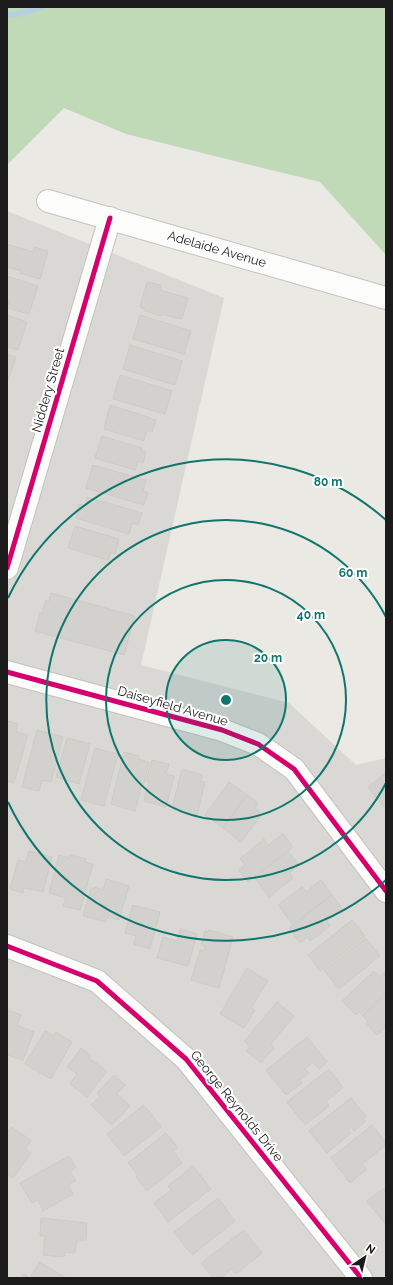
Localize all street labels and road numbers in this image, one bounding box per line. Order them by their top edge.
street label: Adelaide Avenue [166,228,268,270]
street label: Niddery Street [29,345,67,434]
street label: Daiseyfield Avenue [116,683,230,729]
street label: George Reynolds Drive [188,1048,287,1165]

